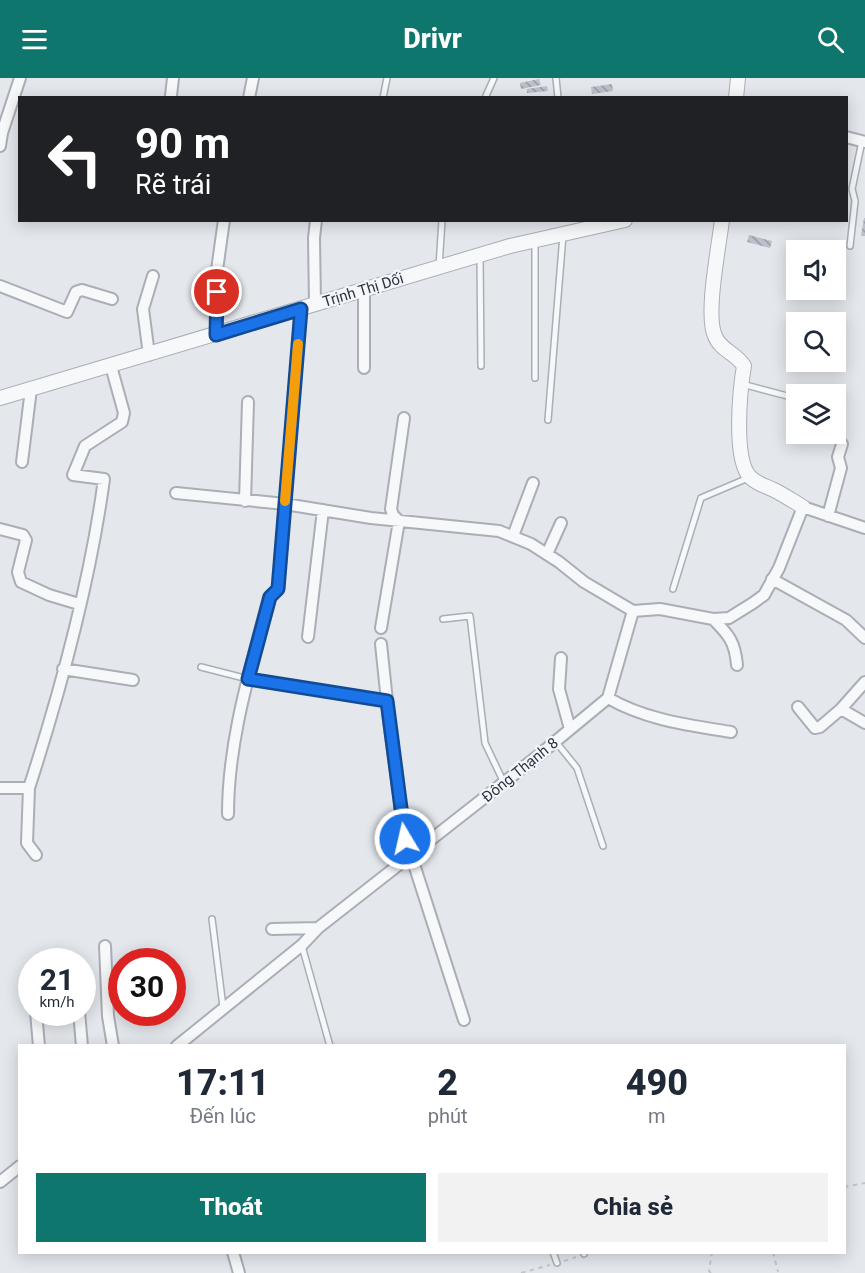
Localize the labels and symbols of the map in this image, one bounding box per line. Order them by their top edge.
pin [191,266,242,317]
street label: Trịnh Thị Dối [320,269,406,311]
street label: Đông Thạnh 8 [478,734,562,806]
position arrow [373,807,437,871]
speed limit sign: 30 [108,948,186,1026]

